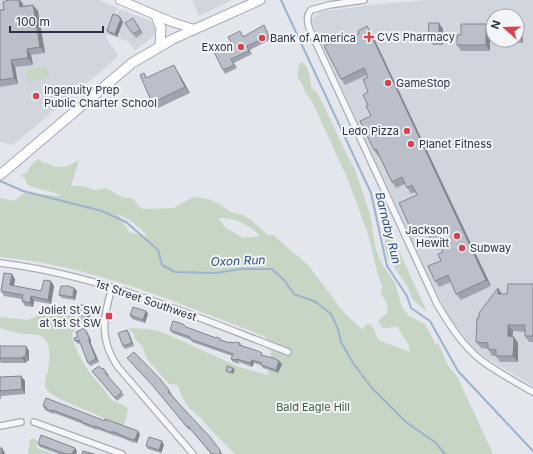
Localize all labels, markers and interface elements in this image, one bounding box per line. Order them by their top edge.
scale bar [10,8,103,34]
north arrow [485,8,525,48]
text: 100 m [16,14,50,29]
text: N [488,18,504,31]
place label: CVS Pharmacy [377,30,455,44]
place label: Bank of America [270,31,356,45]
marker: CVS Pharmacy [364,32,374,42]
marker: Bank of America [257,33,267,43]
place label: Exxon [202,40,233,54]
marker: Exxon [236,42,246,52]
place label: GameStop [396,76,451,90]
marker: GameStop [383,78,393,88]
place label: Ingenuity Prep Public Charter School [44,83,157,110]
marker: Ingenuity Prep Public Charter School [31,91,41,101]
place label: Ledo Pizza [342,124,399,138]
marker: Ledo Pizza [402,126,412,136]
place label: Planet Fitness [419,137,492,151]
marker: Planet Fitness [406,139,416,149]
water label: Barnaby Run [372,190,405,265]
place label: Jackson Hewitt [405,223,449,250]
marker: Jackson Hewitt [452,231,462,241]
place label: Subway [470,241,511,255]
marker: Subway [457,243,467,253]
water label: Oxon Run [210,252,266,269]
street label: 1st Street Southwest [94,276,199,324]
place label: Joliet St SW at 1st St SW [38,303,101,330]
marker: Joliet St SW at 1st St SW [104,311,114,321]
park label: Bald Eagle Hill [276,400,350,414]

